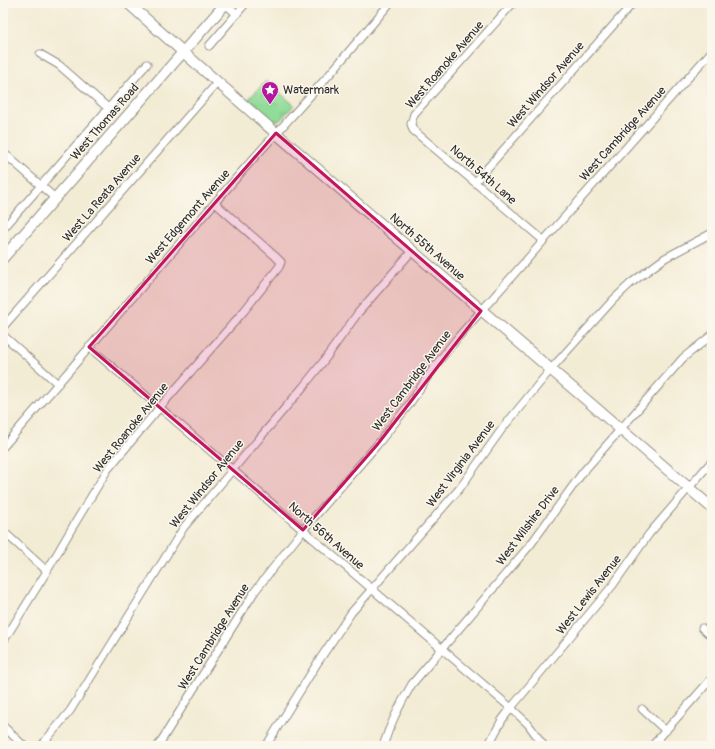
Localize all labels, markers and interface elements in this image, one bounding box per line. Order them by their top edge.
street label: West Roanoke Avenue [403,18,487,112]
street label: West Windsor Avenue [504,39,588,131]
place icon: Watermark [260,80,280,105]
street label: West Thomas Road [68,81,142,163]
place label: Watermark [283,83,339,98]
street label: West Cambridge Avenue [577,84,669,184]
street label: North 54th Lane [447,142,519,208]
street label: West La Reata Avenue [60,151,144,245]
street label: West Edgemont Avenue [143,166,233,268]
street label: North 55th Avenue [386,210,468,284]
street label: West Cambridge Avenue [369,328,455,434]
street label: West Roanoke Avenue [90,380,172,476]
street label: West Virginia Avenue [424,418,499,510]
street label: West Windsor Avenue [167,437,247,531]
street label: West Wilshire Drive [493,483,563,569]
street label: North 56th Avenue [285,499,367,573]
street label: West Lewis Avenue [553,552,625,638]
street label: West Cambridge Avenue [175,581,253,693]

